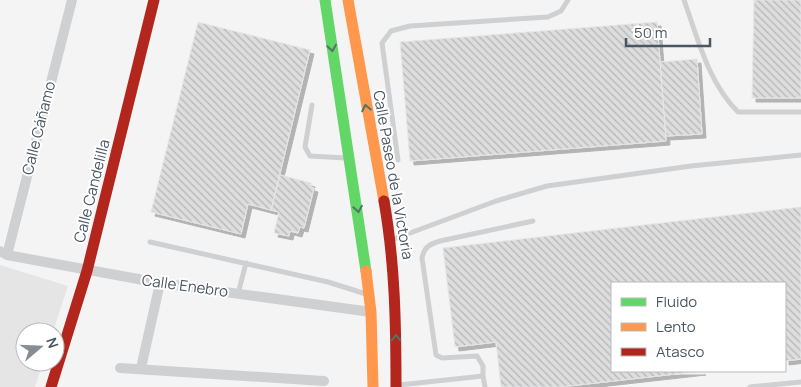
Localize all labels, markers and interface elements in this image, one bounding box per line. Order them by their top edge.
scale bar [626,15,710,47]
text: 50 m [634,22,668,43]
one-way arrow [327,44,337,52]
street label: Calle Cáñamo [17,79,60,177]
street label: Calle Paseo de la Victoria [368,89,419,261]
one-way arrow [362,104,372,113]
street label: Calle Candelilla [69,137,114,245]
one-way arrow [352,205,363,213]
street label: Calle Enebro [141,269,230,302]
legend [611,282,786,372]
text: Fluido [656,291,697,312]
text: Lento [656,316,696,337]
north arrow [15,322,65,372]
one-way arrow [391,334,401,342]
text: N [42,335,63,350]
text: Atasco [656,341,704,362]

